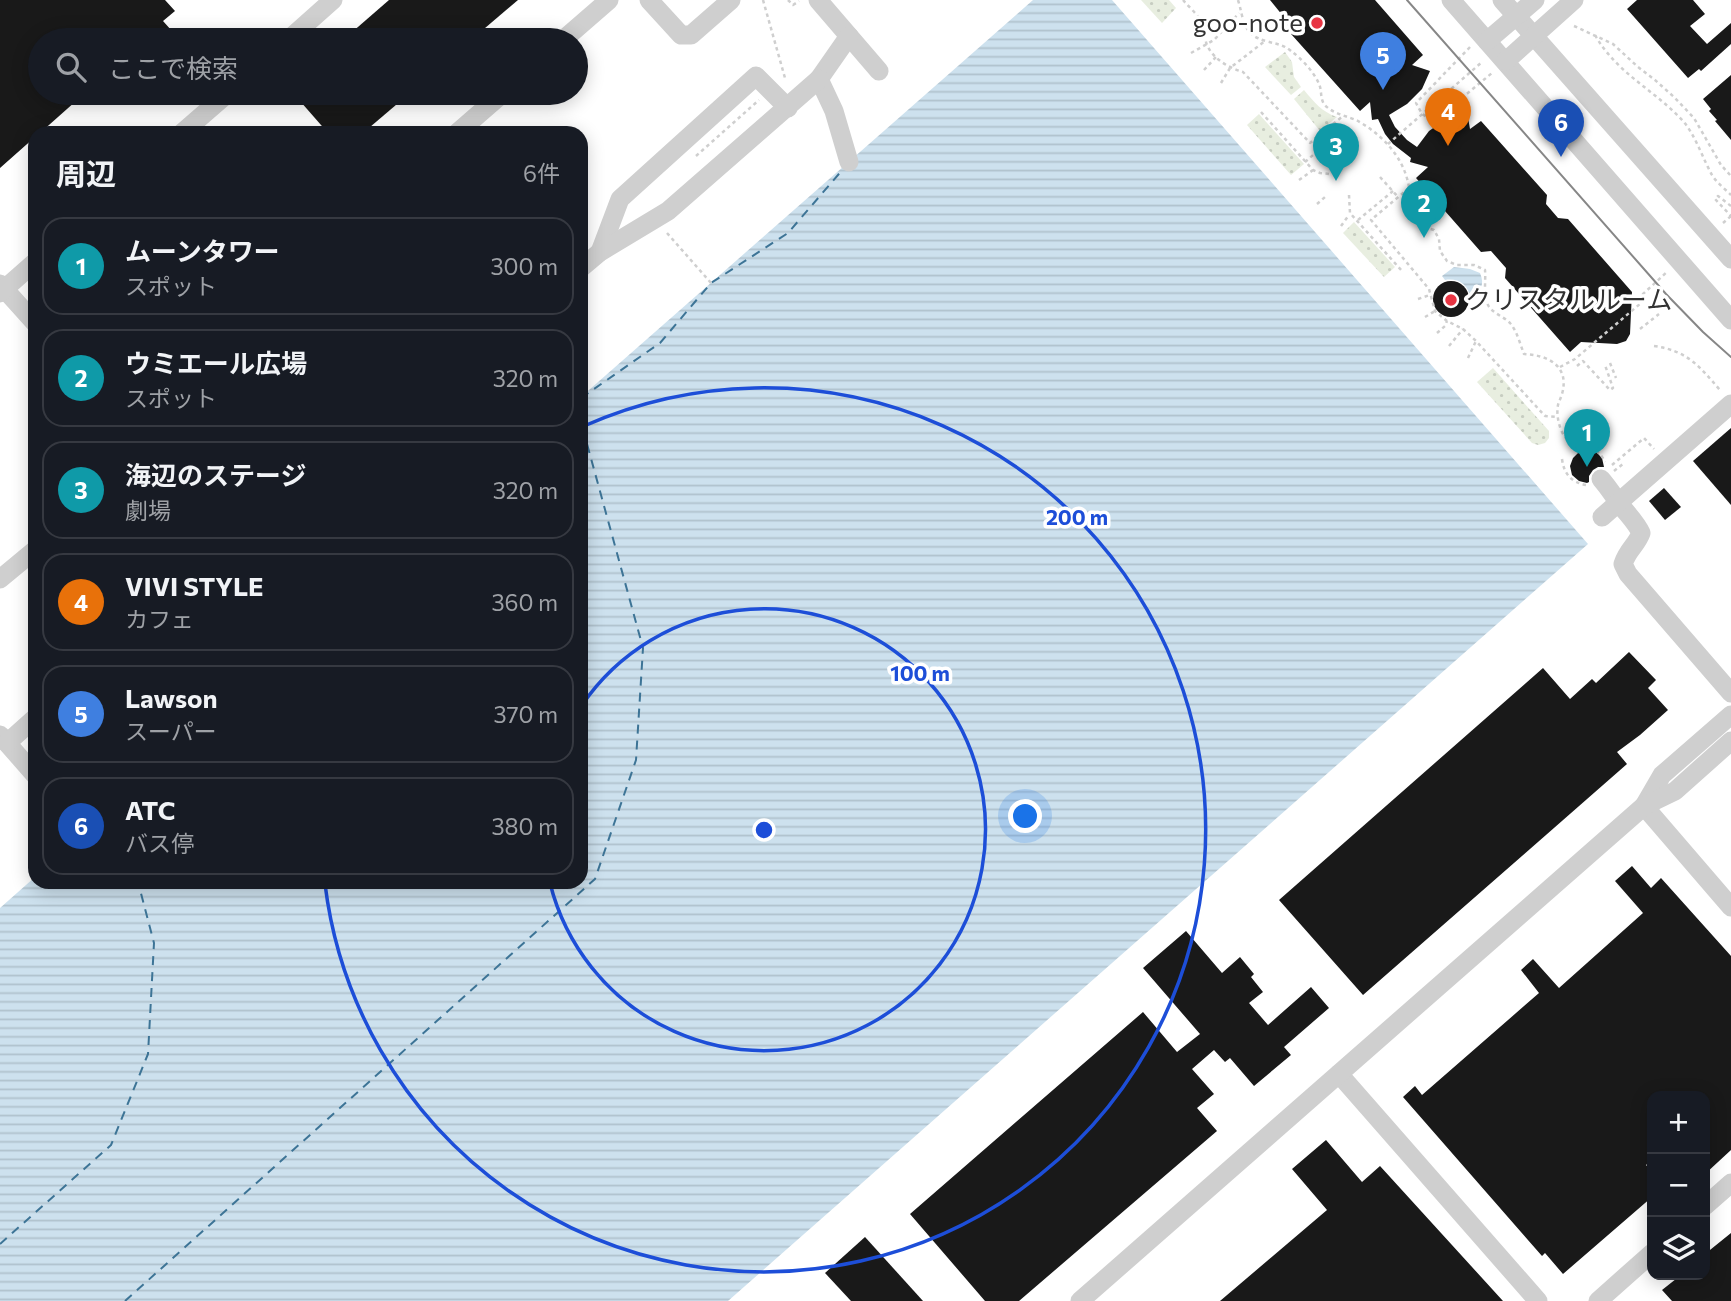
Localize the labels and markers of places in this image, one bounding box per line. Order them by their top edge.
place label: goo-note [1193,6,1303,37]
marker: goo-note [1309,15,1325,31]
pin: 5 [1360,32,1406,90]
pin: 4 [1425,88,1471,146]
pin: 6 [1538,99,1584,157]
pin: 3 [1313,123,1359,181]
pin: 2 [1401,180,1447,238]
place label: クリスタルルーム [1465,283,1672,314]
marker: クリスタルルーム [1443,292,1459,308]
pin: 1 [1564,409,1610,467]
centre of rings [752,818,776,842]

